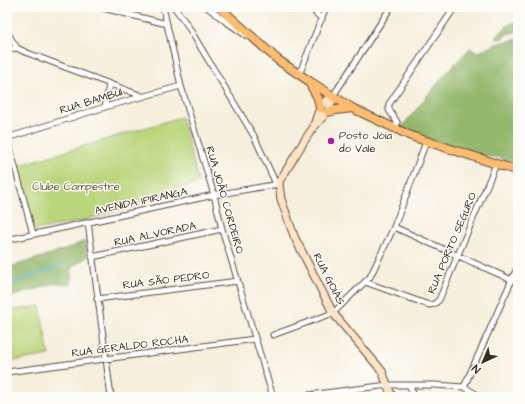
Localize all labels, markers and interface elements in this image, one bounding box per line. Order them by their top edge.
street label: RUA BAMBUÍ [58,84,125,118]
place label: Posto Jóia do Vale [339,128,392,156]
marker: Posto Jóia do Vale [326,136,336,146]
street label: RUA JOÃO CORDEIRO [202,145,248,256]
park label: Clube Campestre [32,179,120,194]
street label: AVENIDA IPIRANGA [93,184,189,218]
street label: RUA PORTO SEGURO [424,189,480,296]
street label: RUA ALVORADA [113,218,197,250]
street label: RUA GOIÁS [310,251,348,307]
street label: RUA SÃO PEDRO [122,267,211,293]
street label: RUA GERALDO ROCHA [71,331,189,361]
north arrow [463,342,503,382]
text: N [469,361,484,377]

